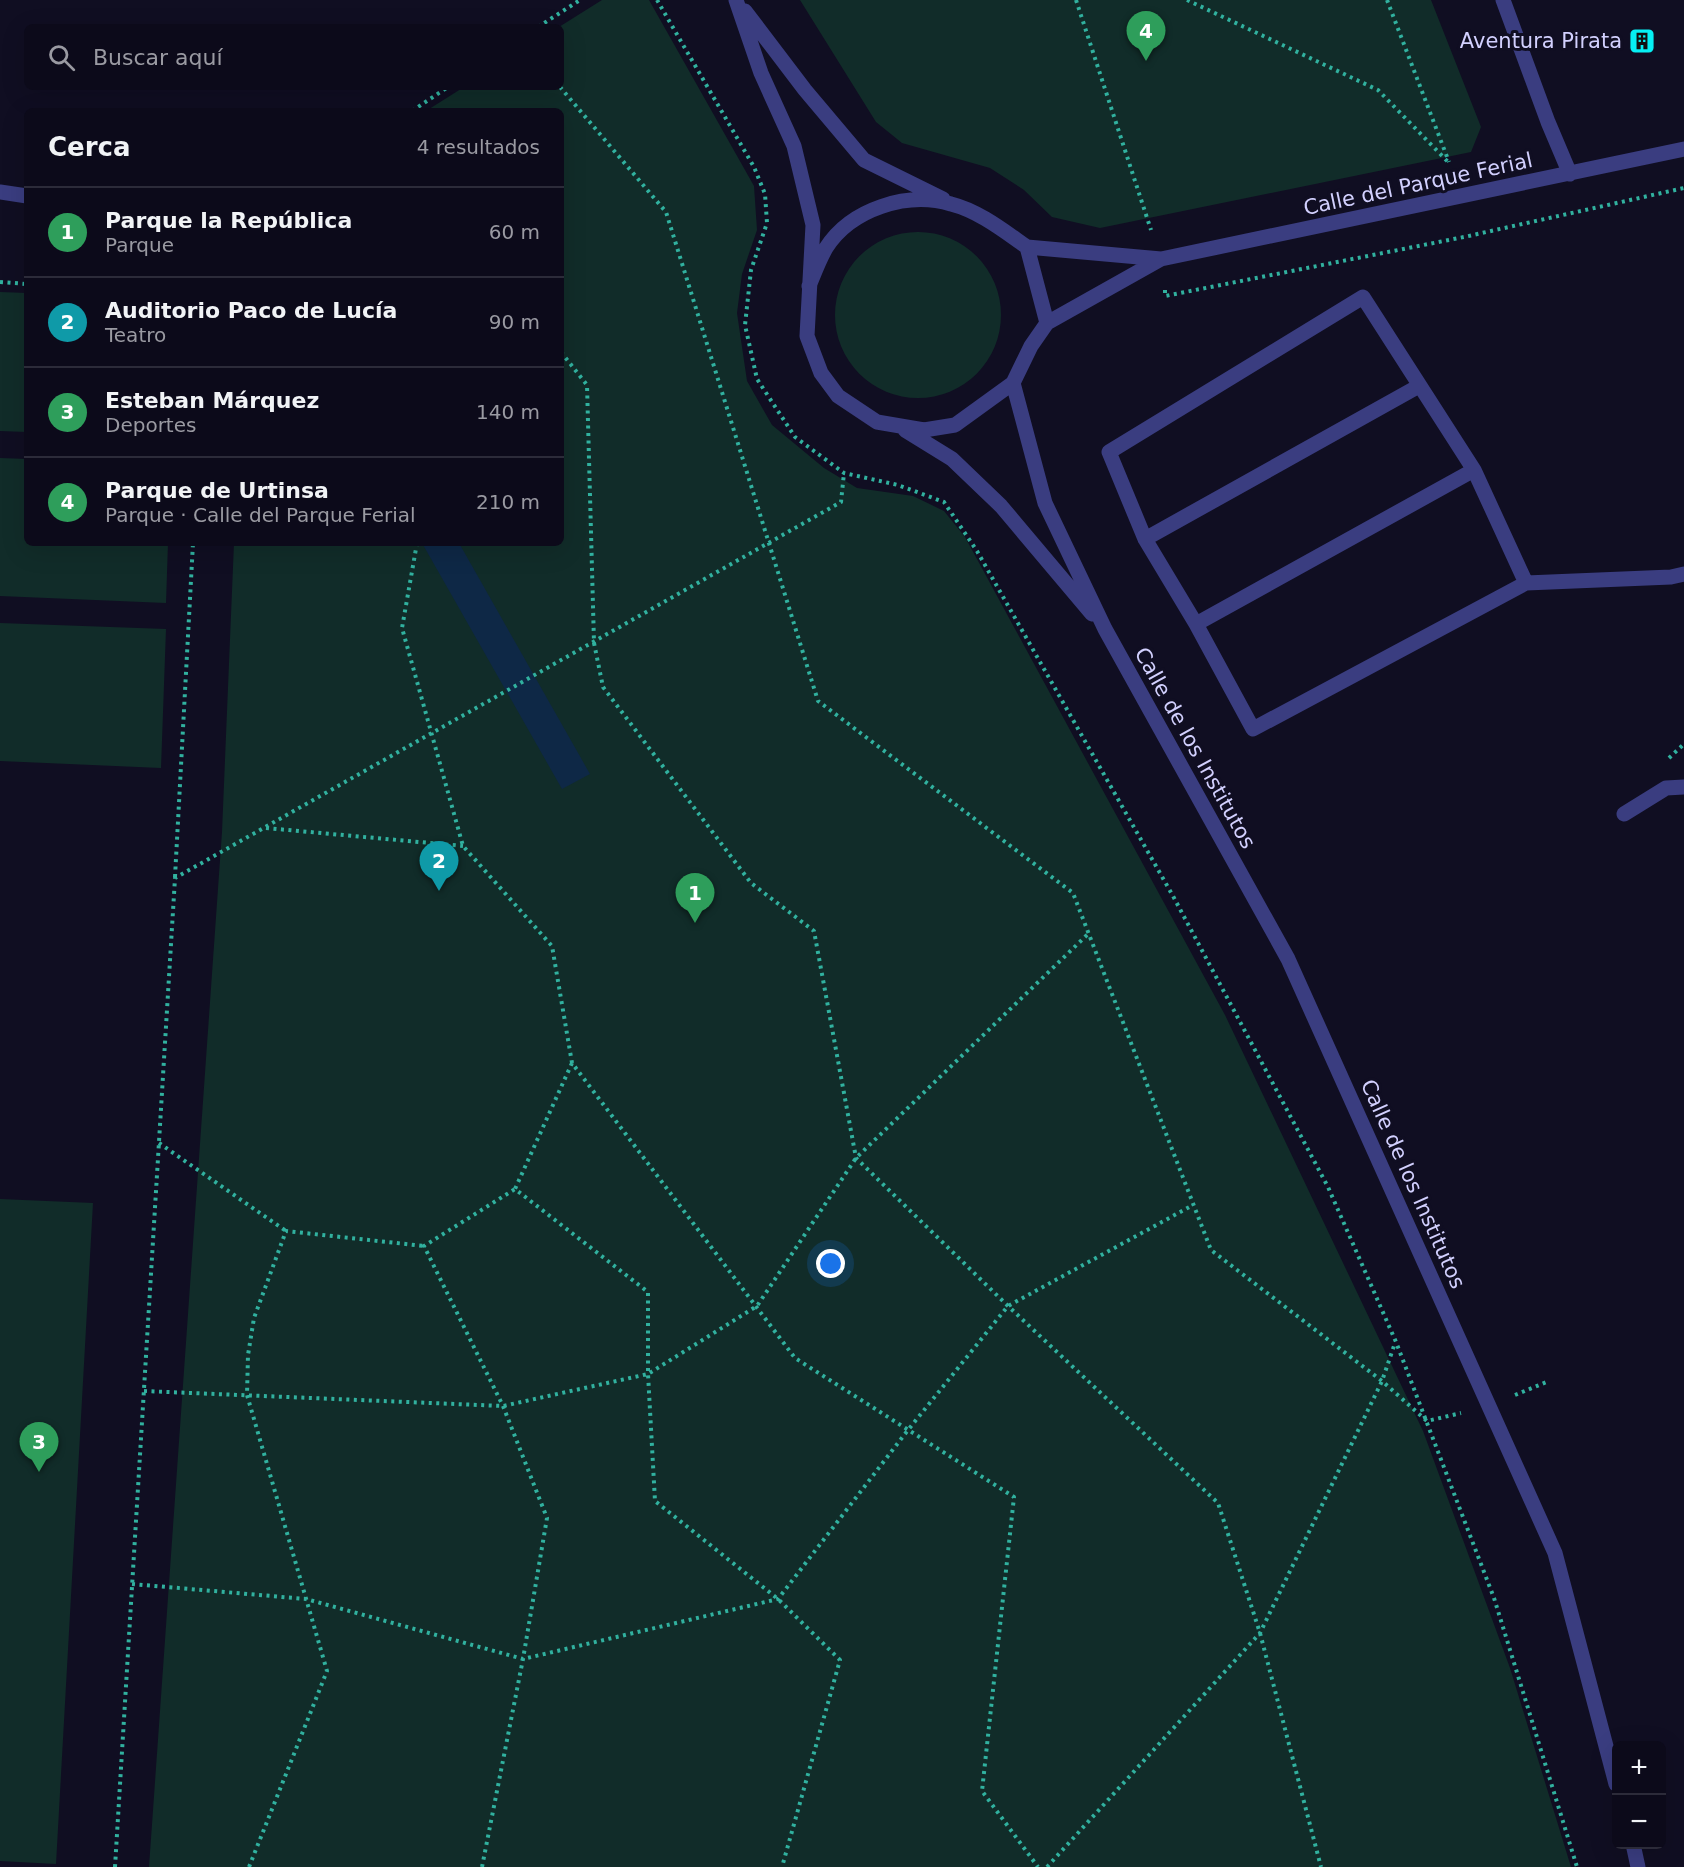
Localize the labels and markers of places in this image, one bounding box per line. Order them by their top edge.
pin: 4 [1126,11,1166,61]
building icon: Aventura Pirata [1627,26,1657,56]
place label: Aventura Pirata [1460,29,1622,53]
pin: 2 [420,842,458,891]
pin: 1 [676,874,714,923]
pin: 3 [20,1422,58,1472]

